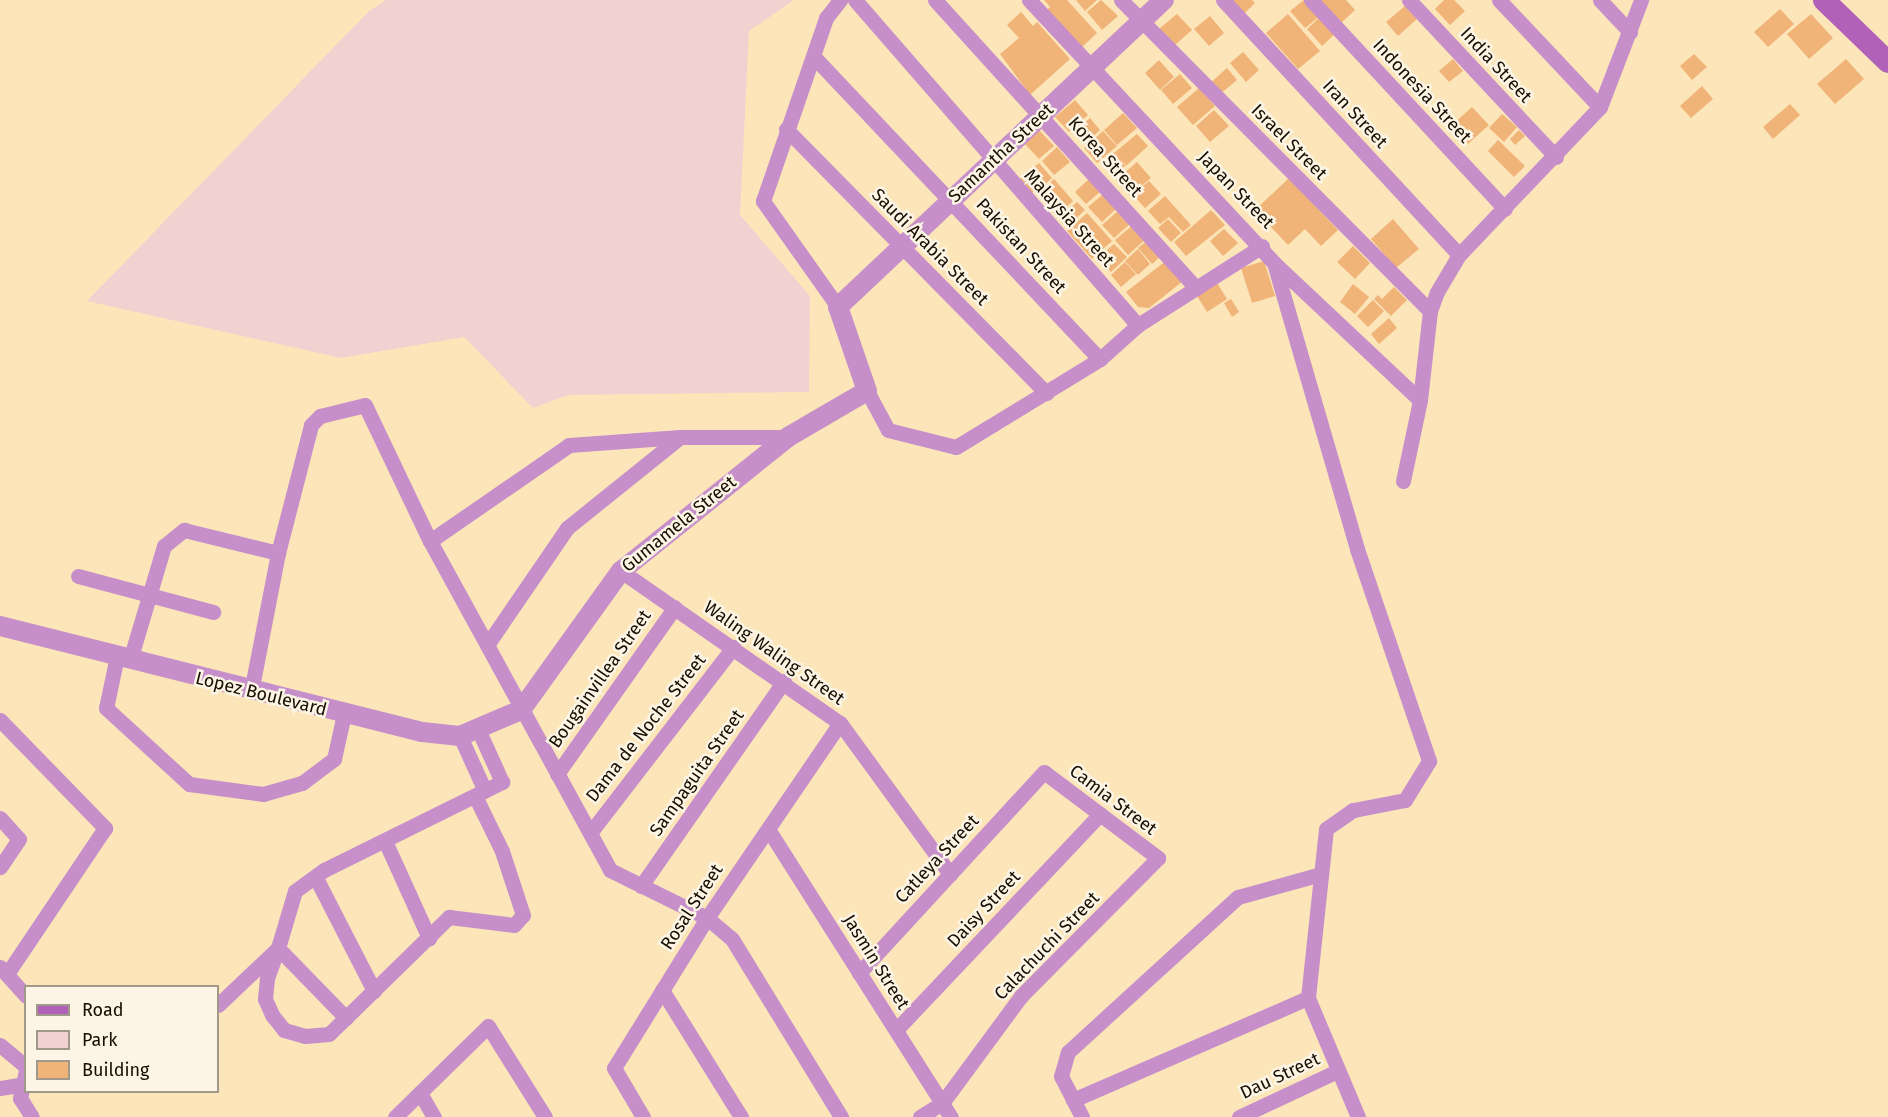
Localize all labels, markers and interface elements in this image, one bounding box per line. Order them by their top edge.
street label: India Street [1456,23,1536,107]
street label: Indonesia Street [1368,34,1476,148]
street label: Iran Street [1318,75,1392,153]
street label: Samantha Street [944,99,1058,207]
street label: Israel Street [1247,100,1331,184]
street label: Korea Street [1063,113,1147,201]
street label: Japan Street [1194,147,1278,233]
street label: Malaysia Street [1020,165,1118,271]
street label: Saudi Arabia Street [867,184,993,310]
street label: Pakistan Street [971,194,1071,298]
street label: Gumamela Street [617,471,741,577]
street label: Waling Waling Street [700,596,848,710]
street label: Bougainvillea Street [544,606,656,752]
street label: Dama de Noche Street [581,650,711,806]
street label: Lopez Boulevard [193,667,329,721]
street label: Sampaguita Street [645,706,749,840]
street label: Camia Street [1065,760,1161,840]
street label: Catleya Street [891,810,983,908]
street label: Rosal Street [656,860,728,954]
street label: Daisy Street [943,866,1025,952]
street label: Calachuchi Street [990,887,1104,1005]
street label: Jasmin Street [838,910,914,1014]
legend [24,985,219,1093]
text: Road [82,999,124,1021]
text: Park [82,1029,117,1051]
street label: Dau Street [1237,1048,1323,1104]
text: Building [82,1059,149,1081]

